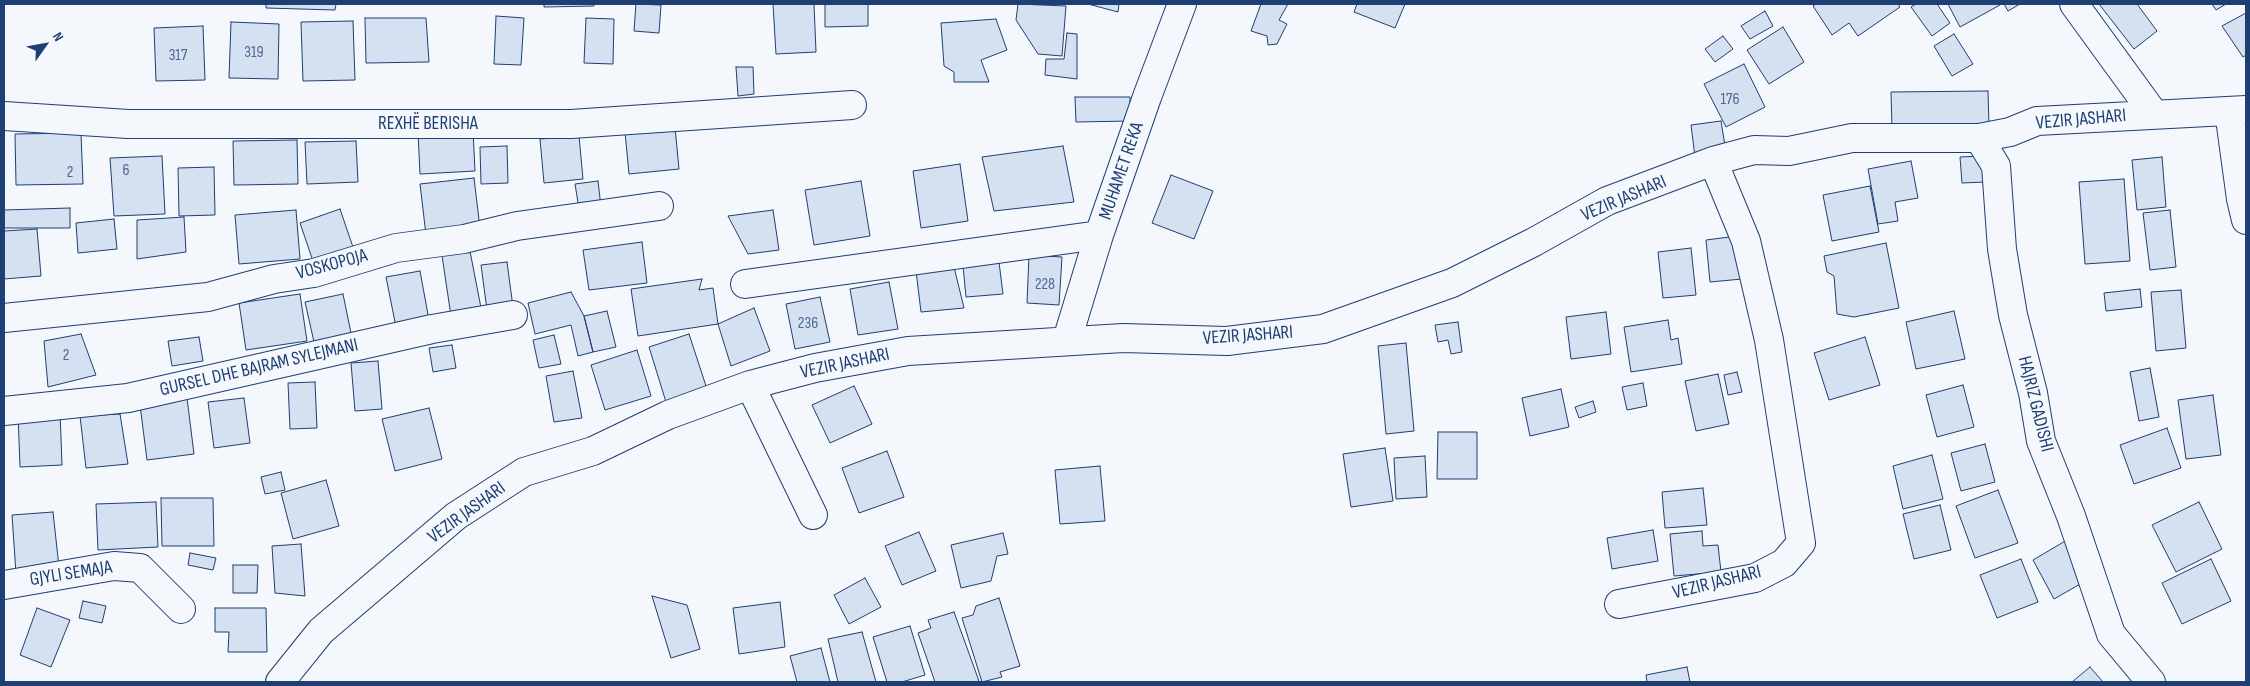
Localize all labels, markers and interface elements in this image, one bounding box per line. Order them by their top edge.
north arrow [20,20,70,70]
text: N [49,29,67,44]
house number: 319 [244,43,264,63]
house number: 317 [169,46,187,66]
house number: 176 [1721,90,1739,110]
street label: VEZIR JASHARI [2035,105,2127,135]
street label: REXHË BERISHA [378,113,478,135]
street label: MUHAMET REKA [1095,119,1149,223]
house number: 6 [122,161,130,181]
house number: 2 [67,163,73,183]
street label: VEZIR JASHARI [1578,171,1670,227]
street label: VOSKOPOJA [294,245,370,285]
house number: 228 [1035,275,1055,295]
house number: 236 [798,314,818,334]
street label: VEZIR JASHARI [1202,321,1294,351]
street label: GURSEL DHE BAJRAM SYLEJMANI [158,334,360,402]
street label: VEZIR JASHARI [798,343,892,385]
house number: 2 [63,346,69,366]
street label: HAJRIZ GADISHI [2012,354,2058,454]
street label: VEZIR JASHARI [424,477,510,549]
street label: GJYLI SEMAJA [28,556,114,592]
street label: VEZIR JASHARI [1670,561,1764,605]

